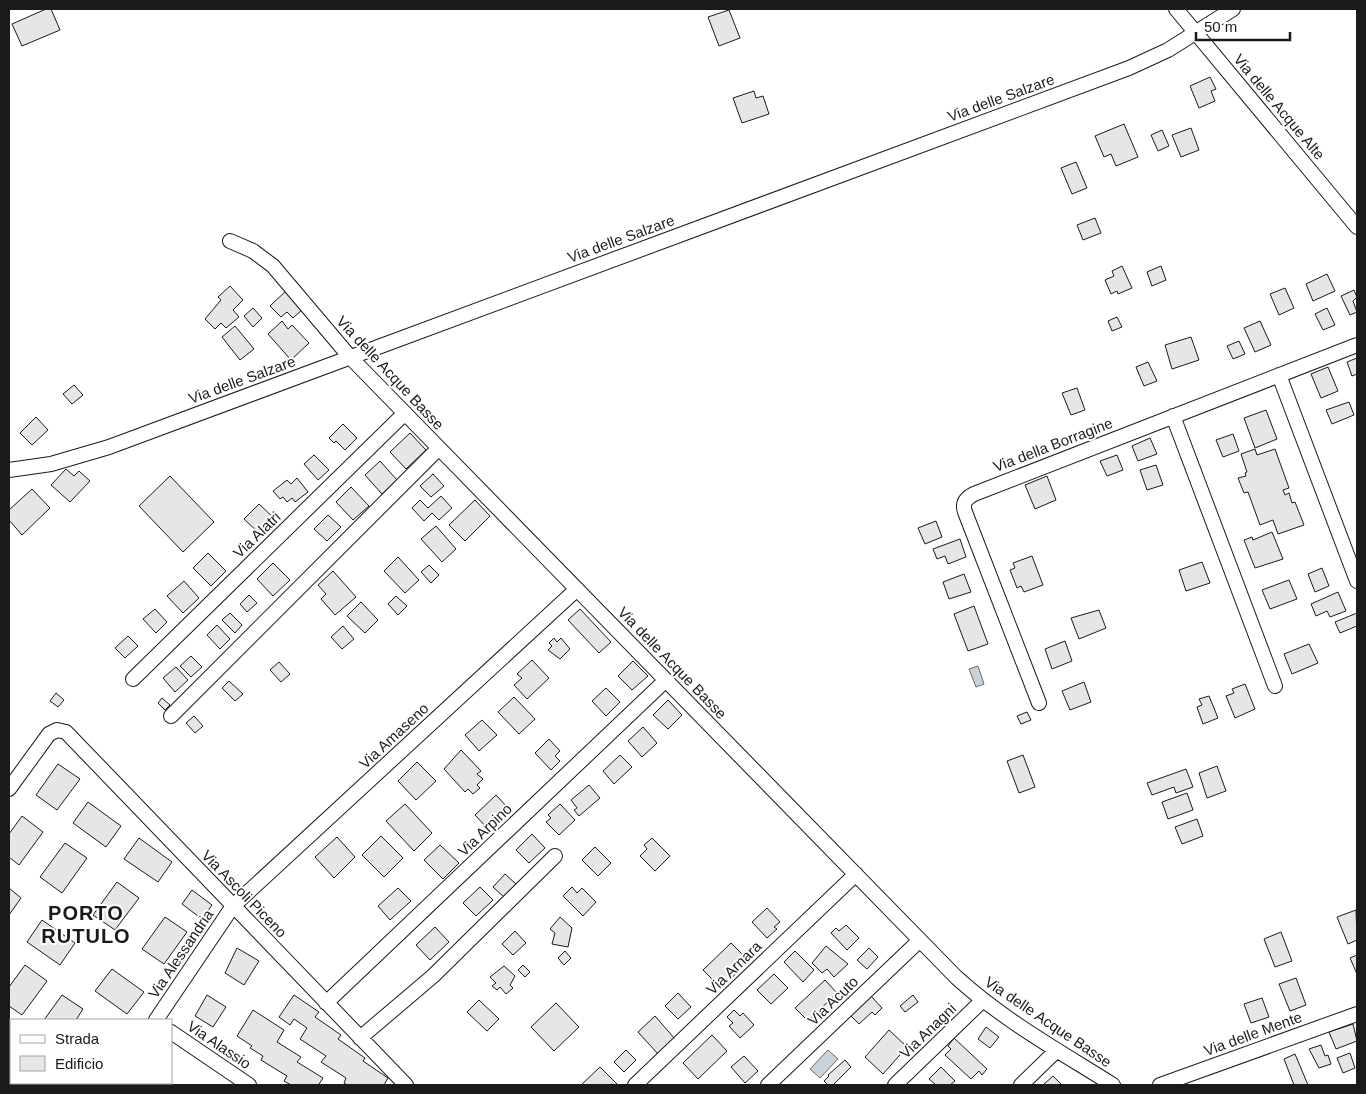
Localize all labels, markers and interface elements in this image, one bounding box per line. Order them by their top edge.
scale bar [1196,10,1290,42]
text: 50 m [1204,18,1237,35]
street label: Via delle Acque Alte [1230,51,1328,163]
street label: Via delle Salzare [945,70,1056,125]
street label: Via delle Salzare [565,211,676,266]
street label: Via delle Acque Basse [333,312,447,433]
street label: Via delle Salzare [186,352,297,407]
street label: Via della Borragine [991,414,1115,475]
street label: Via Alatri [230,508,284,561]
street label: Via delle Acque Basse [614,603,730,722]
street label: Via Amaseno [356,699,432,772]
street label: Via Arpino [454,800,515,859]
street label: Via Ascoli Piceno [198,846,290,941]
district label: PORTO RUTULO [41,902,131,947]
street label: Via Alessandria [145,906,217,1001]
street label: Via Arnara [703,937,765,998]
street label: Via Acuto [804,973,861,1029]
street label: Via delle Acque Basse [982,973,1115,1070]
street label: Via Anagni [896,1000,959,1062]
street label: Via delle Mente [1201,1008,1304,1059]
street label: Via Alassio [184,1017,254,1072]
legend [10,1019,172,1084]
text: Strada [55,1030,100,1047]
text: Edificio [55,1055,103,1072]

